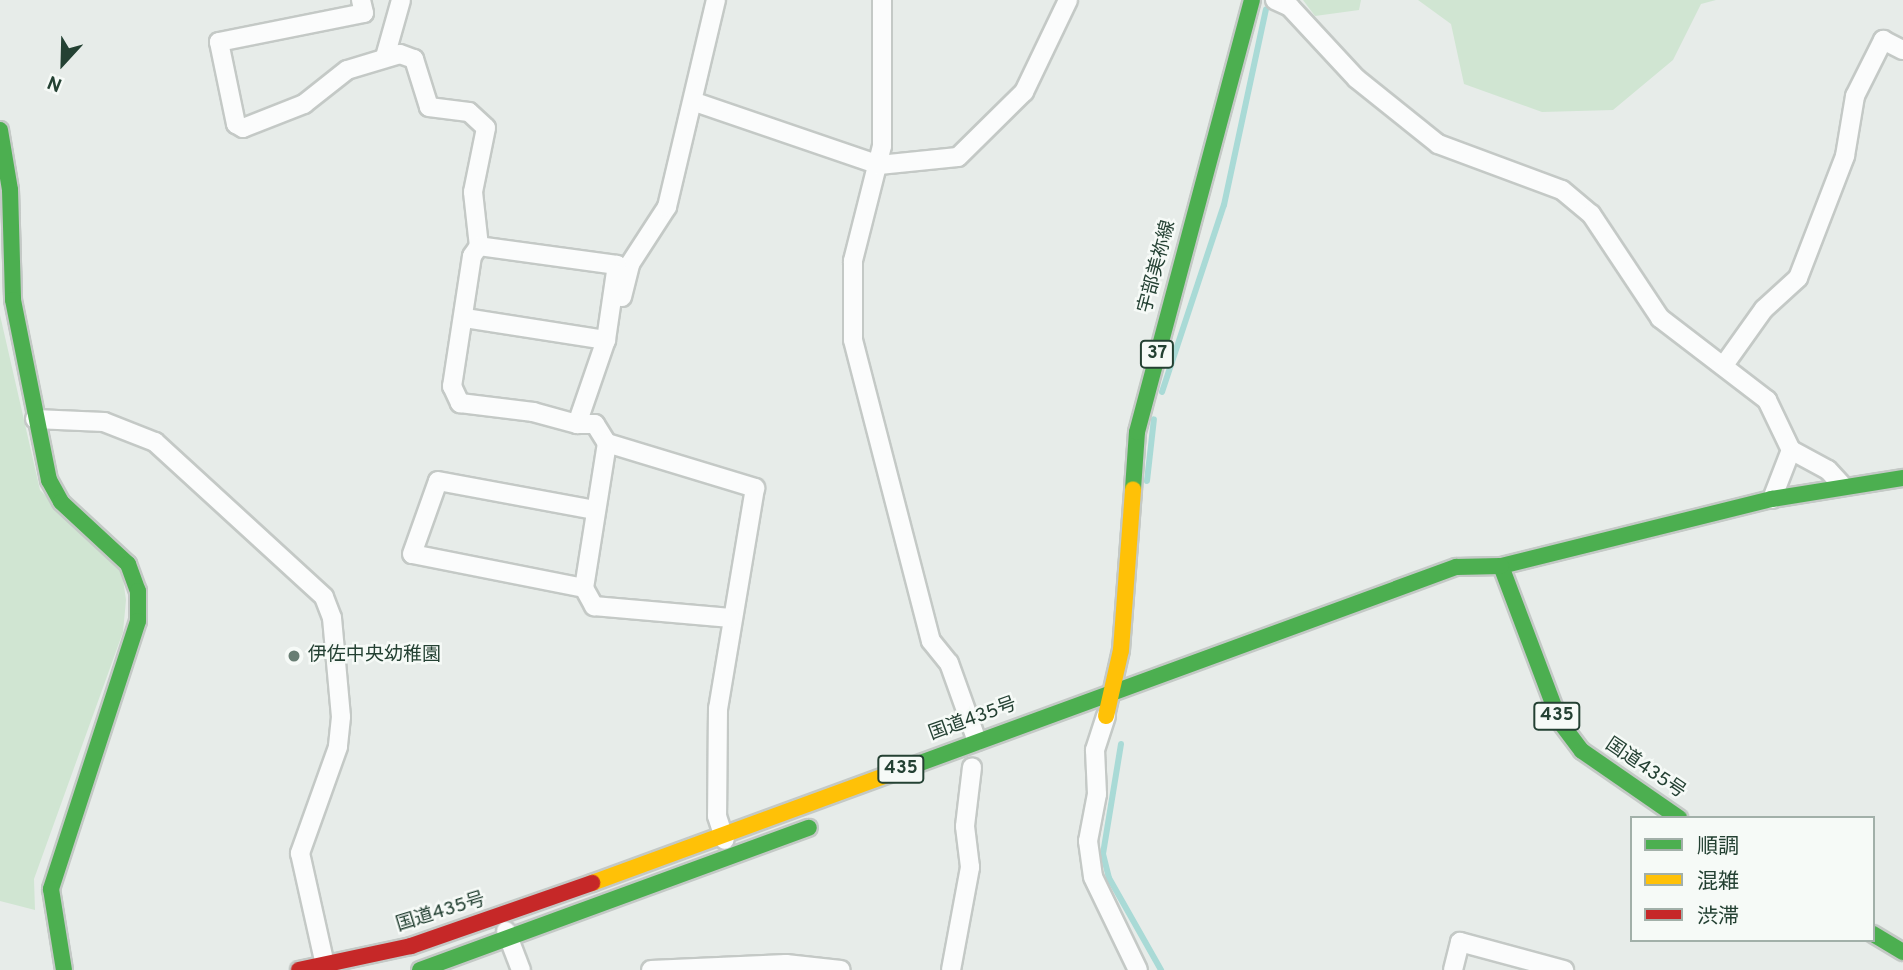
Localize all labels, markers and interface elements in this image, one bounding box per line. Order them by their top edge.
north arrow [28,28,98,98]
text: N [44,69,66,96]
street label: 宇部美祢線 [1135,218,1181,316]
road number: 37 [1140,340,1174,368]
place label: 伊佐中央幼稚園 [308,645,441,667]
marker: 伊佐中央幼稚園 [286,648,302,664]
street label: 国道435号 [926,694,1020,746]
road number: 435 [1532,702,1582,730]
street label: 国道435号 [1600,734,1690,804]
road number: 435 [876,754,926,784]
legend [1630,816,1875,942]
text: 順調 [1697,834,1739,861]
text: 混雑 [1697,869,1739,896]
street label: 国道435号 [394,889,488,937]
text: 渋滞 [1697,904,1739,931]

